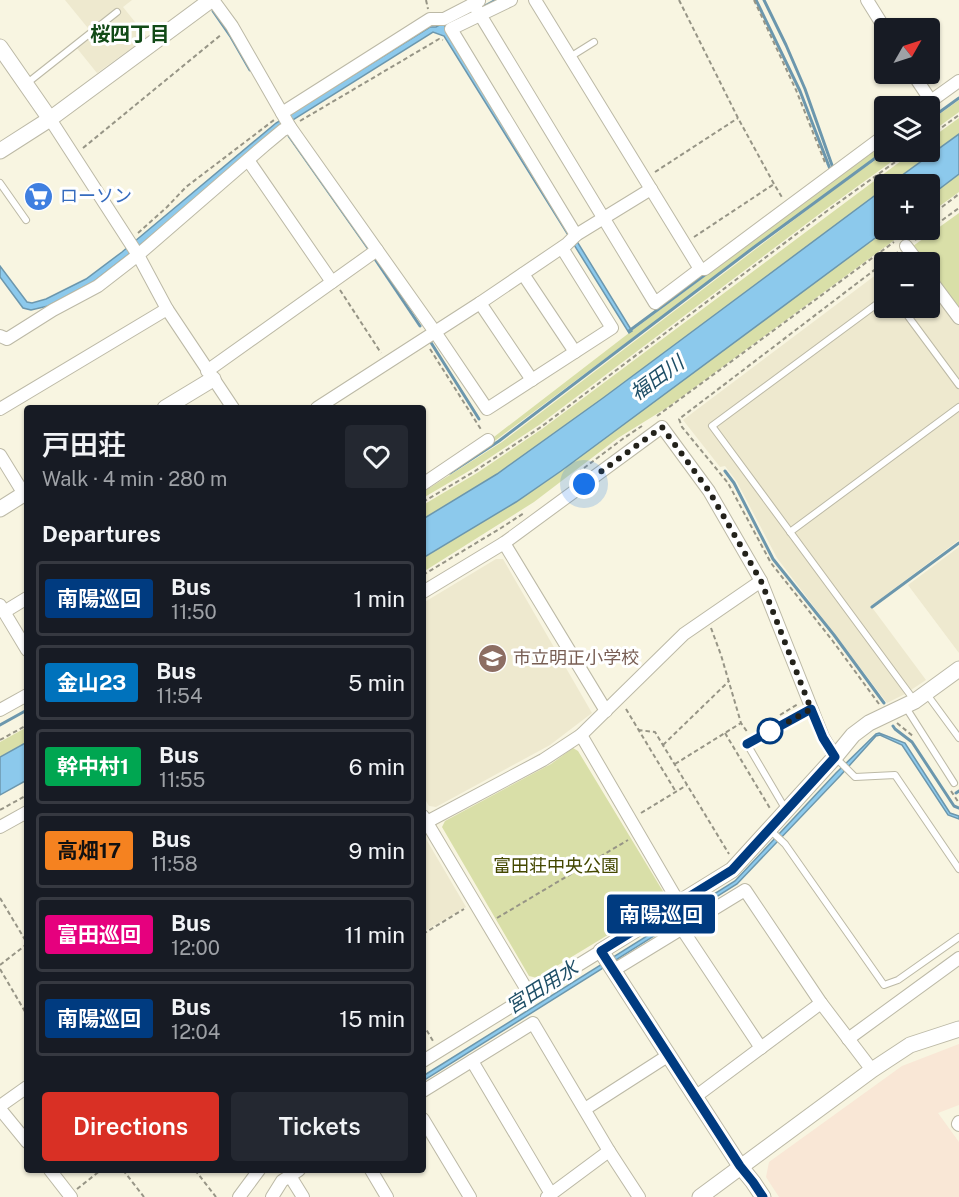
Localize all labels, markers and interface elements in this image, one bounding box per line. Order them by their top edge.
north arrow [874,18,940,84]
map controls [874,18,940,318]
district label: 桜四丁目 [90,22,170,46]
button: layers [874,96,940,162]
button: + [874,174,940,240]
supermarket icon: ローソン [23,180,55,212]
place label: ローソン [60,185,132,206]
button: − [874,252,940,318]
water label: 福田川 [626,349,690,405]
button: heart [345,425,408,488]
text: 戸田荘 [42,428,126,461]
text: Walk · 4 min · 280 m [42,467,227,491]
your location [569,469,599,499]
text: Departures [42,521,161,547]
text: Bus [171,574,211,600]
text: 南陽巡回 [57,586,141,611]
text: 1 min [353,586,405,612]
text: 11:50 [171,600,217,624]
school or university icon: 市立明正小学校 [476,642,508,674]
place label: 市立明正小学校 [513,647,639,668]
text: Bus [156,658,196,684]
text: 金山23 [57,670,126,695]
text: 5 min [348,670,405,696]
text: 11:54 [156,684,202,708]
unlabelled marker [757,718,783,744]
text: Bus [159,742,199,768]
text: 幹中村1 [57,754,129,779]
text: 6 min [349,754,405,780]
text: 11:55 [159,768,205,792]
text: Bus [151,826,191,852]
text: 高畑17 [57,838,121,863]
text: 9 min [349,838,405,864]
text: 11:58 [151,852,198,876]
park label: 富田荘中央公園 [493,855,619,876]
line badge: 南陽巡回 [619,894,703,934]
text: 南陽巡回 [619,902,703,927]
text: Bus [171,910,211,936]
text: 富田巡回 [57,922,141,947]
text: 11 min [344,922,405,948]
text: 12:00 [171,936,220,960]
water label: 宮田用水 [502,955,584,1018]
text: Bus [171,994,211,1020]
text: 南陽巡回 [57,1006,141,1031]
text: 15 min [339,1006,405,1032]
text: 12:04 [171,1020,220,1044]
button: Directions [42,1092,219,1161]
button: Tickets [231,1092,408,1161]

